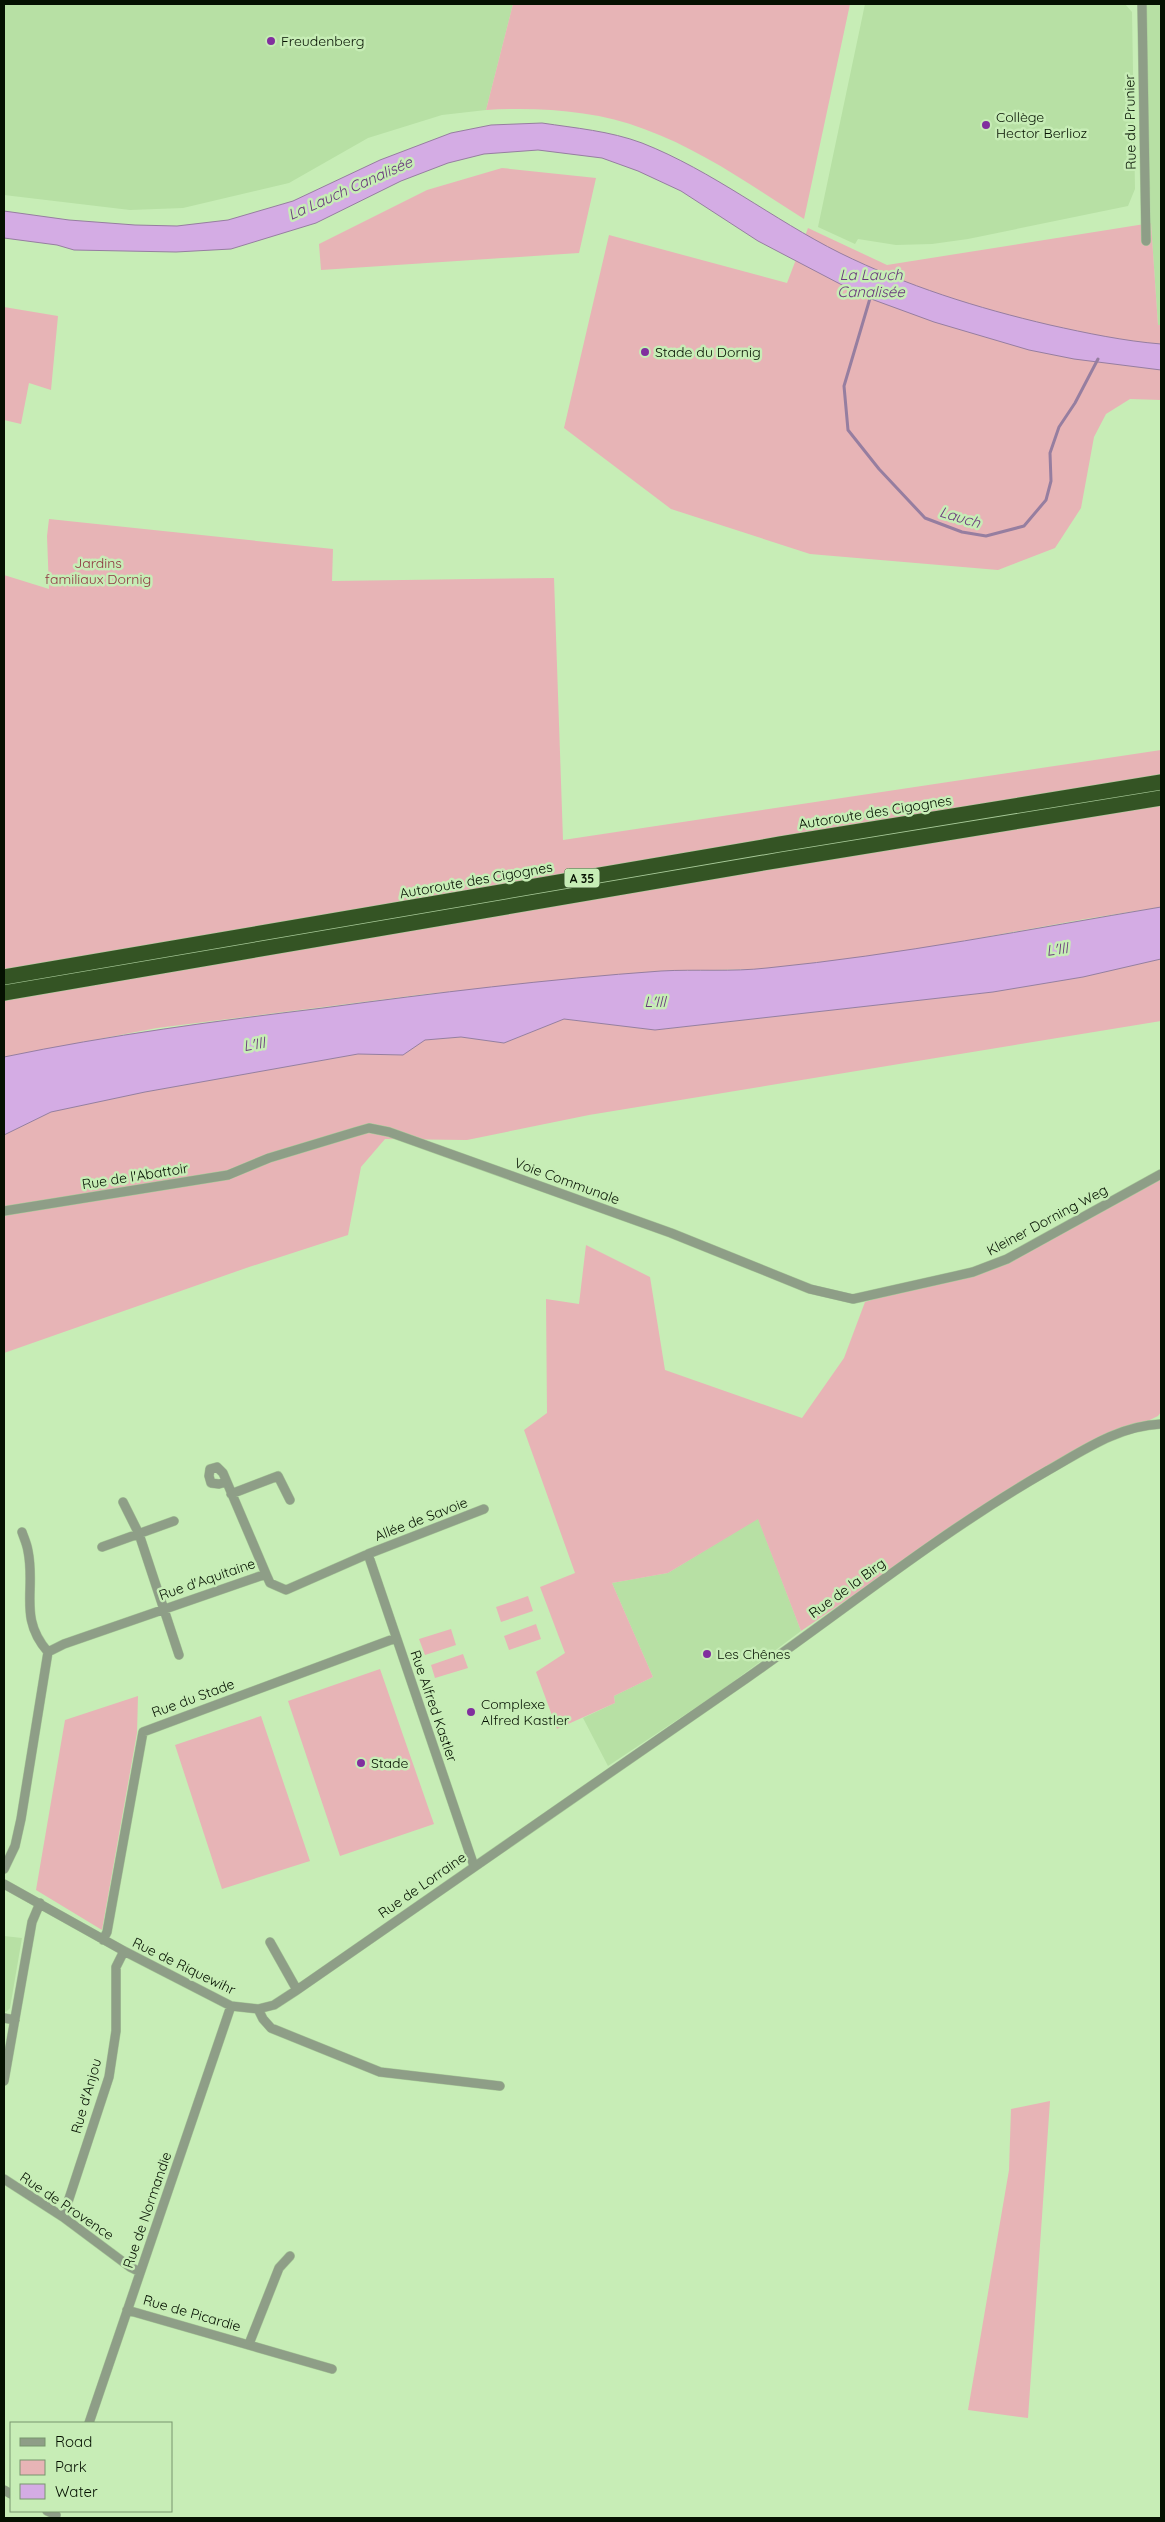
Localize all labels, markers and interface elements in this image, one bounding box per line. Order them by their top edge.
place label: Freudenberg [281,32,365,50]
marker: Freudenberg [265,35,277,47]
street label: Rue du Prunier [1120,73,1140,170]
place label: Collège Hector Berlioz [996,108,1088,142]
marker: Collège Hector Berlioz [980,119,992,131]
water label: La Lauch Canalisée [285,152,416,224]
water label: La Lauch Canalisée [837,265,905,301]
place label: Stade du Dornig [655,343,761,361]
marker: Stade du Dornig [639,346,651,358]
water label: Lauch [937,502,983,532]
park label: Jardins familiaux Dornig [45,554,151,588]
street label: Autoroute des Cigognes [797,791,953,833]
street label: Autoroute des Cigognes [398,858,554,902]
road number: A 35 [564,868,600,888]
water label: L'Ill [1045,938,1071,960]
water label: L'Ill [644,992,667,1011]
water label: L'Ill [242,1033,268,1055]
street label: Voie Communale [512,1154,622,1208]
street label: Rue de l'Abattoir [81,1159,190,1193]
street label: Kleiner Dorning Weg [983,1181,1111,1259]
street label: Allée de Savoie [372,1493,470,1545]
street label: Rue d'Aquitaine [156,1554,258,1604]
street label: Rue de la Birg [805,1554,889,1622]
place label: Les Chênes [717,1645,790,1663]
street label: Rue Alfred Kastler [406,1648,462,1765]
marker: Les Chênes [701,1648,713,1660]
street label: Rue du Stade [149,1675,237,1721]
place label: Complexe Alfred Kastler [481,1695,570,1729]
marker: Complexe Alfred Kastler [465,1706,477,1718]
place label: Stade [371,1754,409,1772]
marker: Stade [355,1757,367,1769]
street label: Rue de Lorraine [375,1848,469,1922]
street label: Rue de Riquewihr [129,1933,239,1999]
street label: Rue d'Anjou [67,2056,105,2136]
street label: Rue de Normandie [119,2149,175,2271]
street label: Rue de Provence [17,2168,117,2244]
street label: Rue de Picardie [141,2290,243,2336]
legend [10,2422,172,2512]
text: Road [55,2432,92,2451]
text: Park [55,2457,87,2476]
text: Water [55,2482,98,2501]

